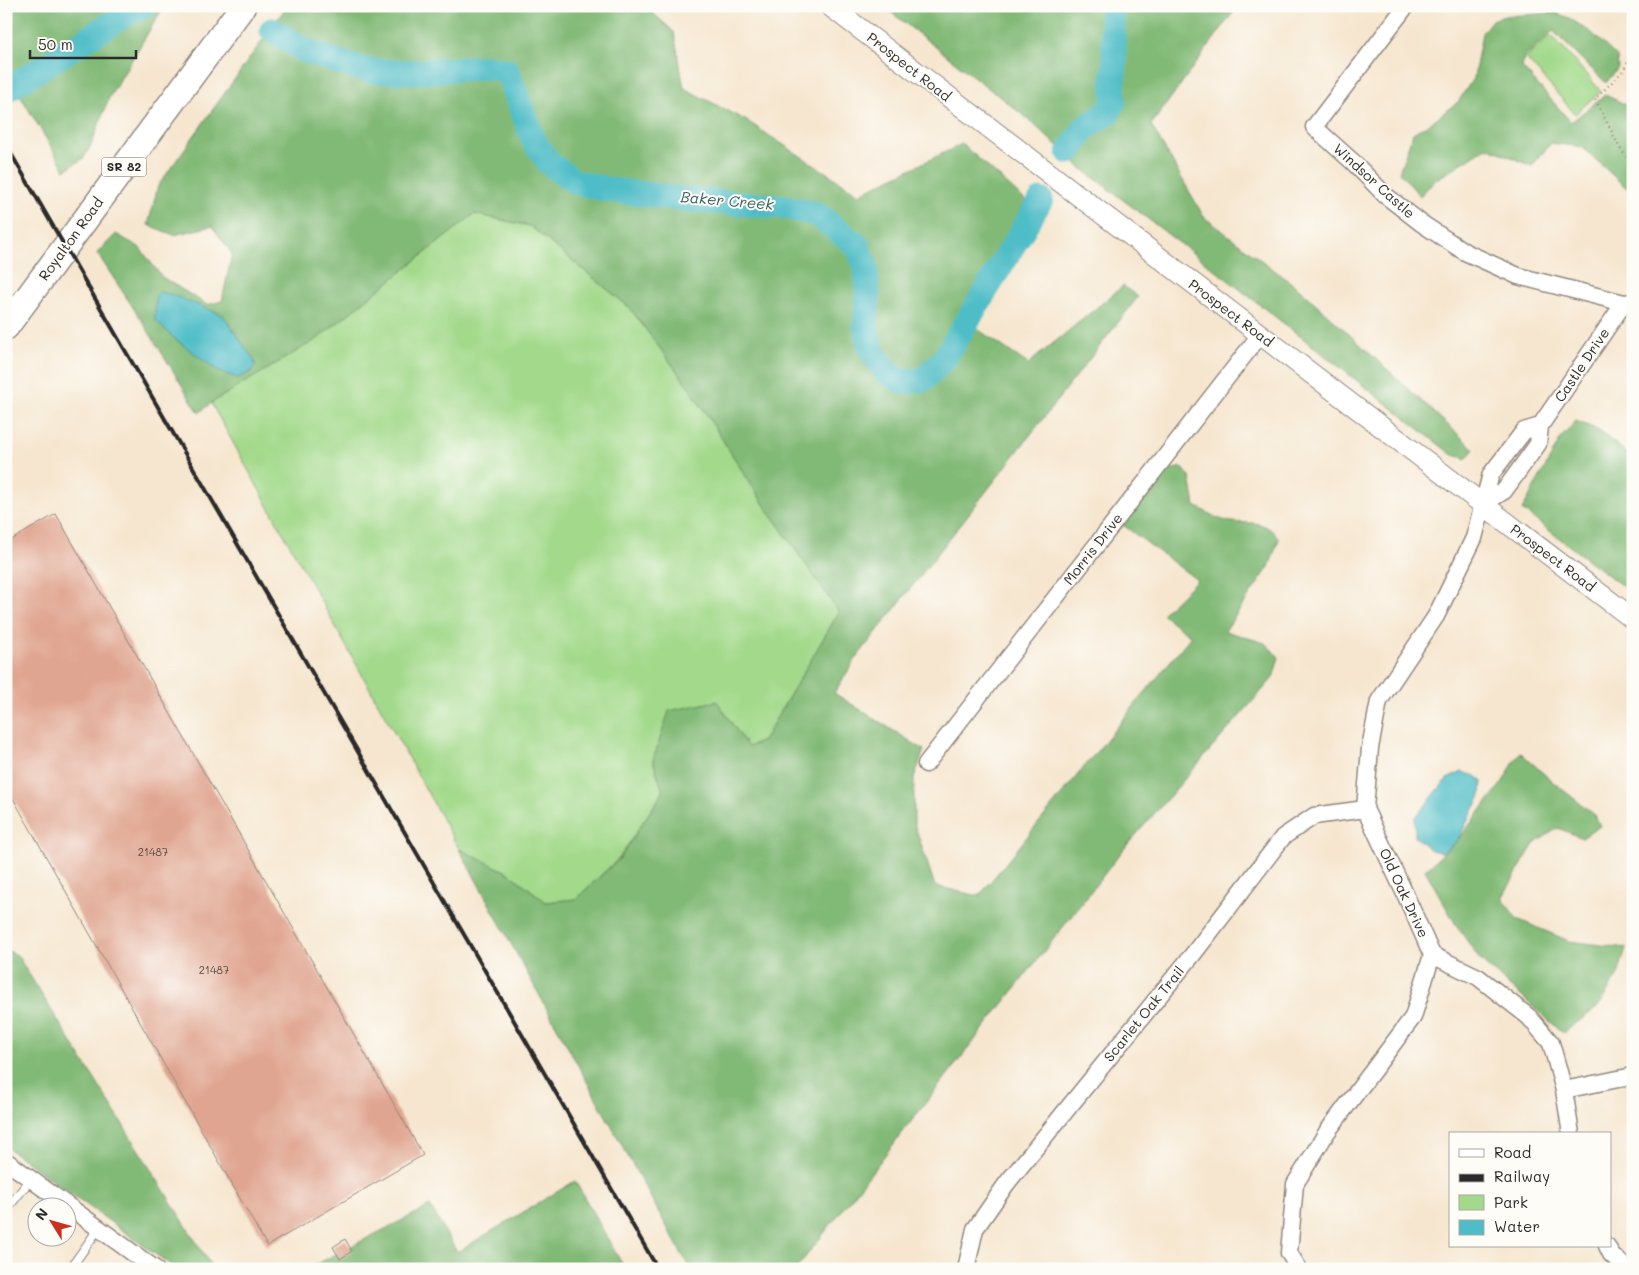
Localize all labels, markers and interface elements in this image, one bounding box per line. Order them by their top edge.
scale bar [30,28,136,60]
street label: Prospect Road [863,28,955,105]
text: 50 m [38,34,73,54]
street label: Windsor Castle [1329,139,1419,222]
road number: SR 82 [102,158,146,176]
water label: Baker Creek [680,186,775,214]
street label: Royalton Road [34,193,107,284]
street label: Prospect Road [1185,274,1278,351]
street label: Castle Drive [1550,324,1613,405]
street label: Morris Drive [1059,509,1127,588]
street label: Prospect Road [1507,519,1600,596]
house number: 21487 [138,844,168,859]
street label: Old Oak Drive [1375,845,1433,941]
house number: 21487 [199,962,229,977]
street label: Scarlet Oak Trail [1099,962,1188,1065]
legend [1449,1132,1612,1248]
text: Road [1494,1142,1531,1162]
text: Railway [1494,1166,1550,1186]
text: Park [1494,1192,1528,1212]
north arrow [28,1198,78,1248]
text: N [30,1204,52,1224]
text: Water [1494,1216,1540,1236]

